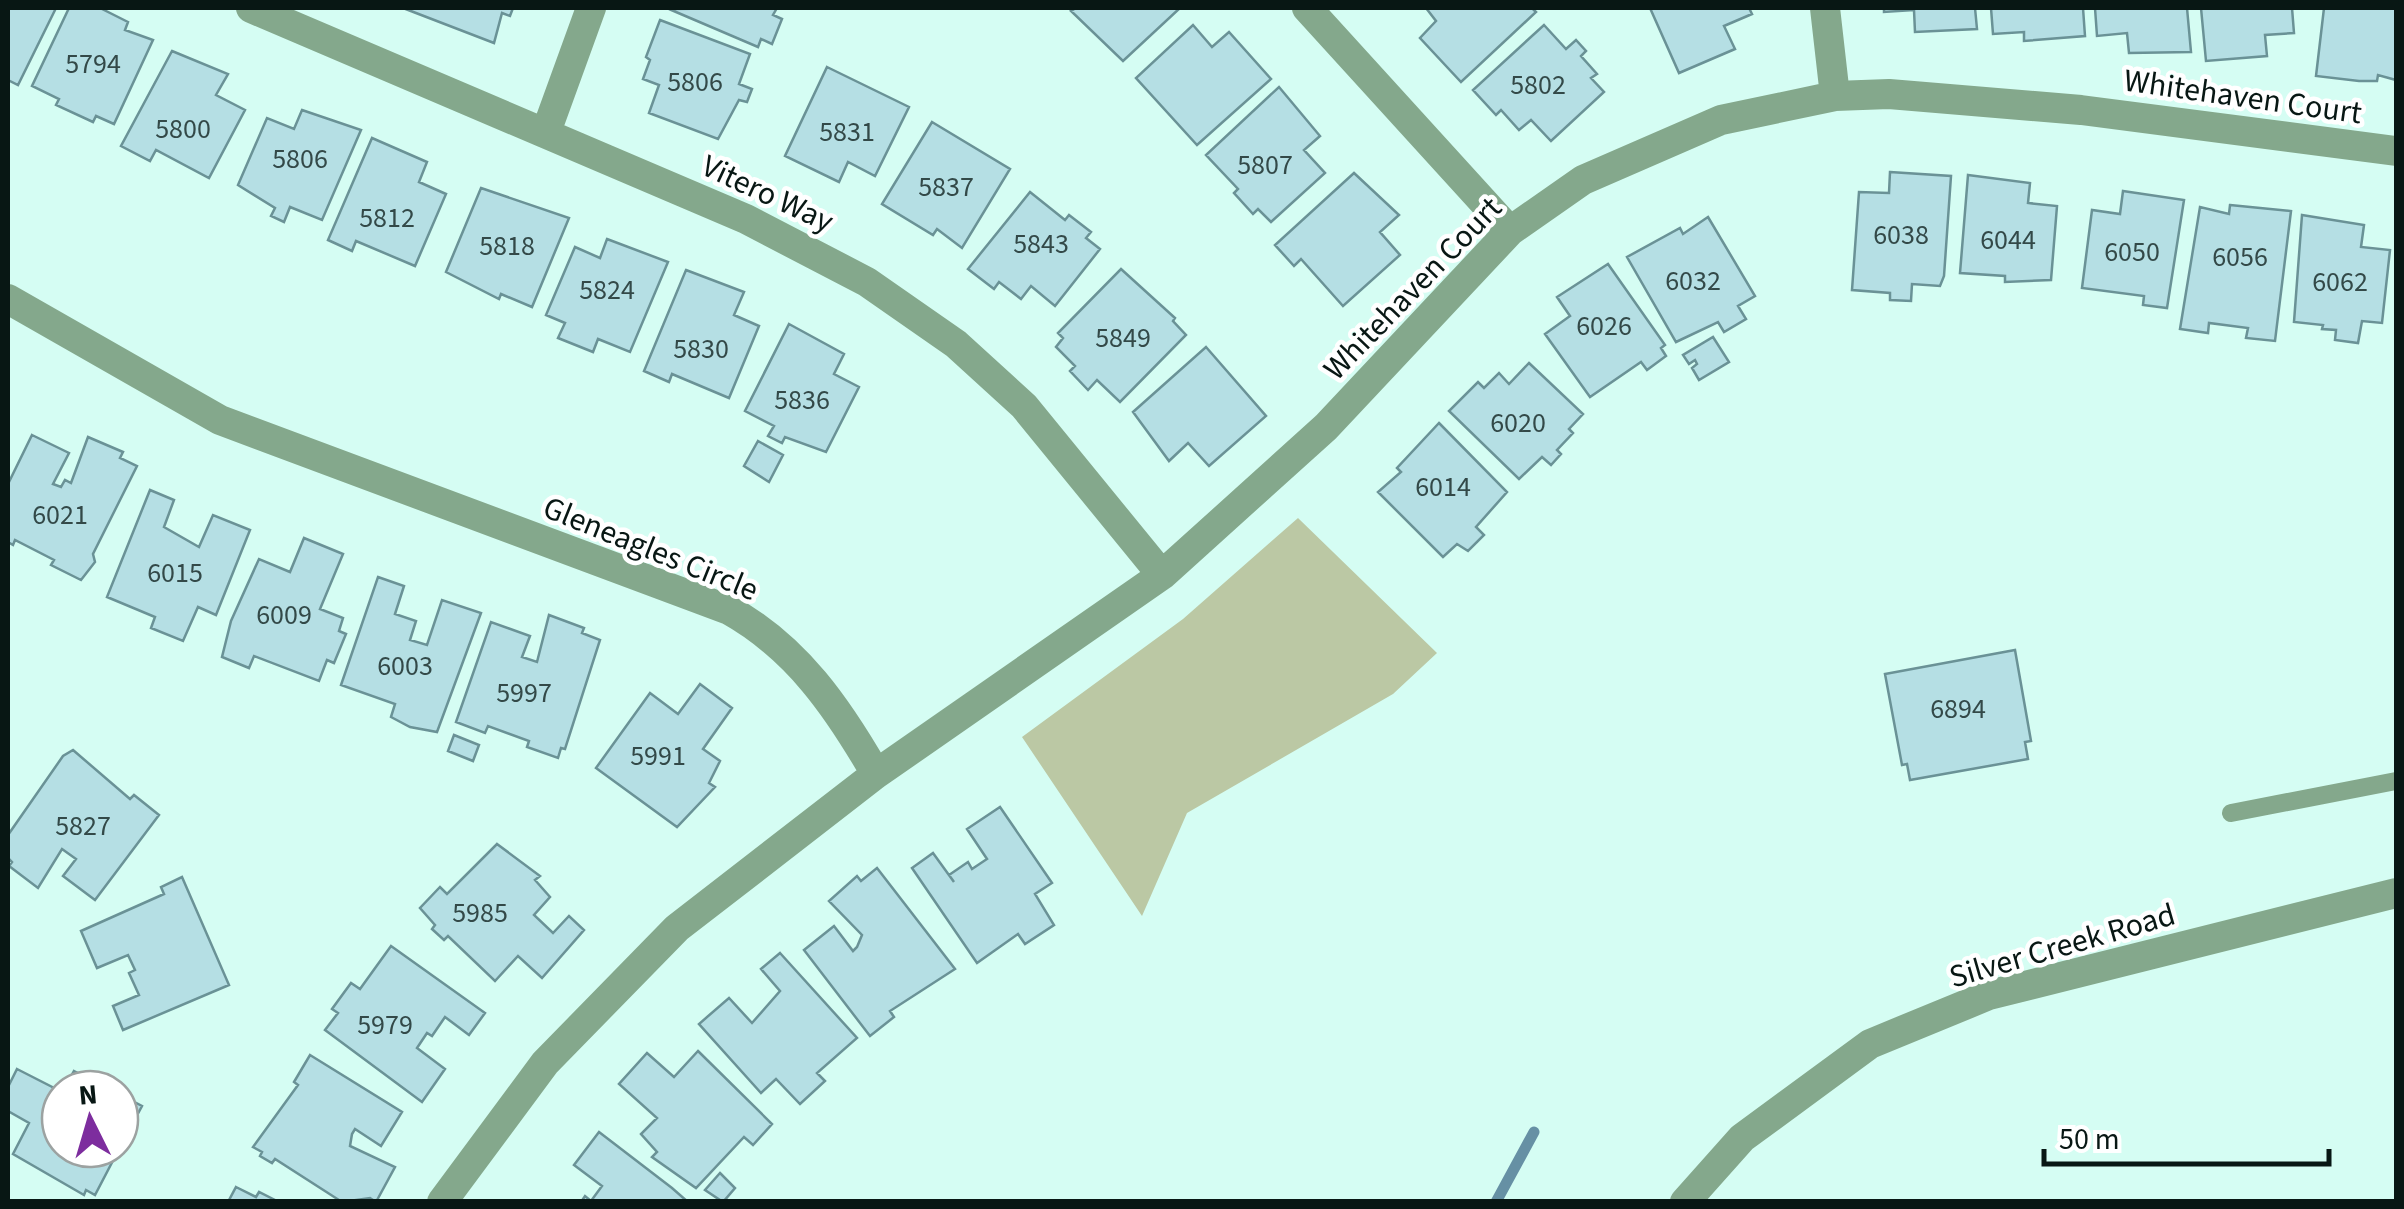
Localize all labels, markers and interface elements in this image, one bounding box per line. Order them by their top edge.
house number: 5794 [65,44,121,84]
street label: Whitehaven Court [2121,58,2365,136]
house number: 5806 [667,62,723,102]
house number: 5802 [1510,65,1566,105]
house number: 5800 [155,109,211,149]
house number: 5831 [819,112,875,152]
house number: 5806 [272,139,328,179]
street label: Vitero Way [694,143,841,245]
house number: 5807 [1237,145,1293,185]
house number: 5837 [918,167,974,207]
street label: Whitehaven Court [1313,186,1513,391]
house number: 5812 [359,198,415,238]
house number: 6038 [1873,215,1929,255]
house number: 6044 [1980,220,2036,260]
house number: 5843 [1013,224,1069,264]
house number: 5818 [479,226,535,266]
house number: 6050 [2104,232,2160,272]
house number: 6056 [2212,237,2268,277]
house number: 6032 [1665,261,1721,301]
house number: 6062 [2312,262,2368,302]
house number: 5824 [579,270,635,310]
house number: 6026 [1576,306,1632,346]
house number: 5849 [1095,318,1151,358]
house number: 5830 [673,329,729,369]
house number: 5836 [774,380,830,420]
house number: 6020 [1490,403,1546,443]
house number: 6014 [1415,467,1471,507]
street label: Gleneagles Circle [536,485,765,613]
house number: 6021 [32,495,88,535]
house number: 6015 [147,553,203,593]
house number: 6009 [256,595,312,635]
house number: 6003 [377,646,433,686]
house number: 5997 [496,673,552,713]
house number: 6894 [1930,689,1986,729]
house number: 5991 [630,736,686,776]
house number: 5827 [55,806,111,846]
street label: Silver Creek Road [1944,892,2181,1000]
house number: 5985 [452,893,508,933]
house number: 5979 [357,1005,413,1045]
north arrow [40,1069,140,1169]
text: N [77,1074,99,1116]
scale bar [2044,1104,2329,1166]
text: 50 m [2059,1118,2120,1161]

